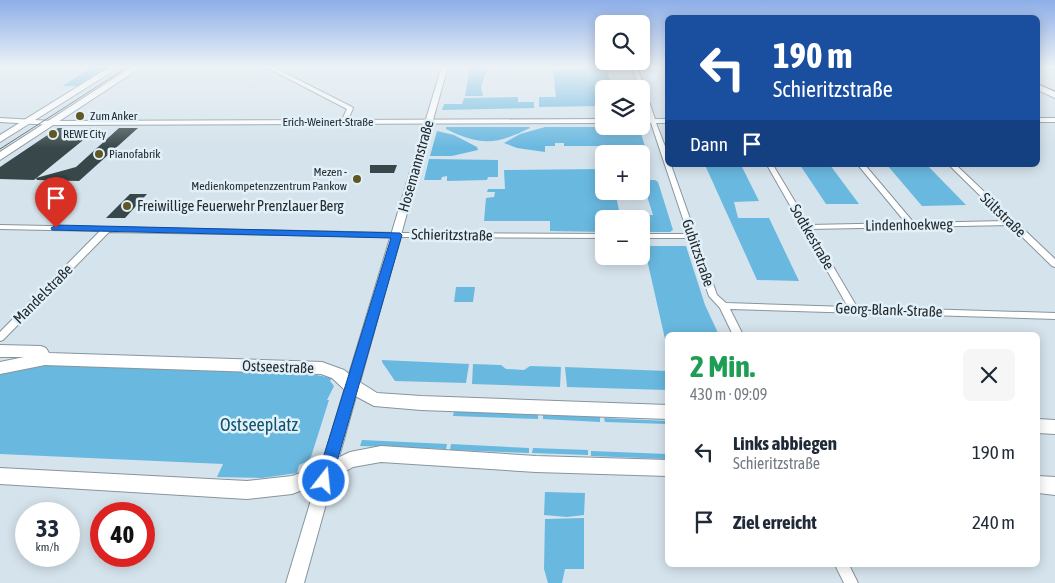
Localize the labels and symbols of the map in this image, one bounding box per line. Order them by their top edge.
place label: Zum Anker [90,109,138,123]
marker: Zum Anker [74,110,86,122]
street label: Erich-Weinert-Straße [283,115,373,129]
street label: Hosemannstraße [394,118,437,214]
place label: REWE City [63,127,106,141]
marker: REWE City [47,128,59,140]
place label: Pianofabrik [109,147,161,161]
marker: Pianofabrik [93,148,105,160]
place label: Mezen - Medienkompetenzzentrum Pankow [191,165,347,193]
marker: Mezen - Medienkompetenzzentrum Pankow [351,173,363,185]
pin [35,177,77,228]
street label: Sültstraße [977,189,1030,240]
place label: Freiwillige Feuerwehr Prenzlauer Berg [137,197,344,214]
marker: Freiwillige Feuerwehr Prenzlauer Berg [121,200,133,212]
street label: Sodtkestraße [787,201,838,273]
street label: Lindenhoekweg [865,215,953,234]
street label: Gubitzstraße [679,217,718,289]
street label: Schieritzstraße [411,225,493,244]
street label: Mandelstraße [9,260,76,327]
street label: Georg-Blank-Straße [835,299,943,320]
street label: Ostseestraße [242,357,314,376]
park label: Ostseeplatz [220,414,299,435]
position arrow [297,454,349,506]
speed limit sign: 40 [90,502,155,567]

